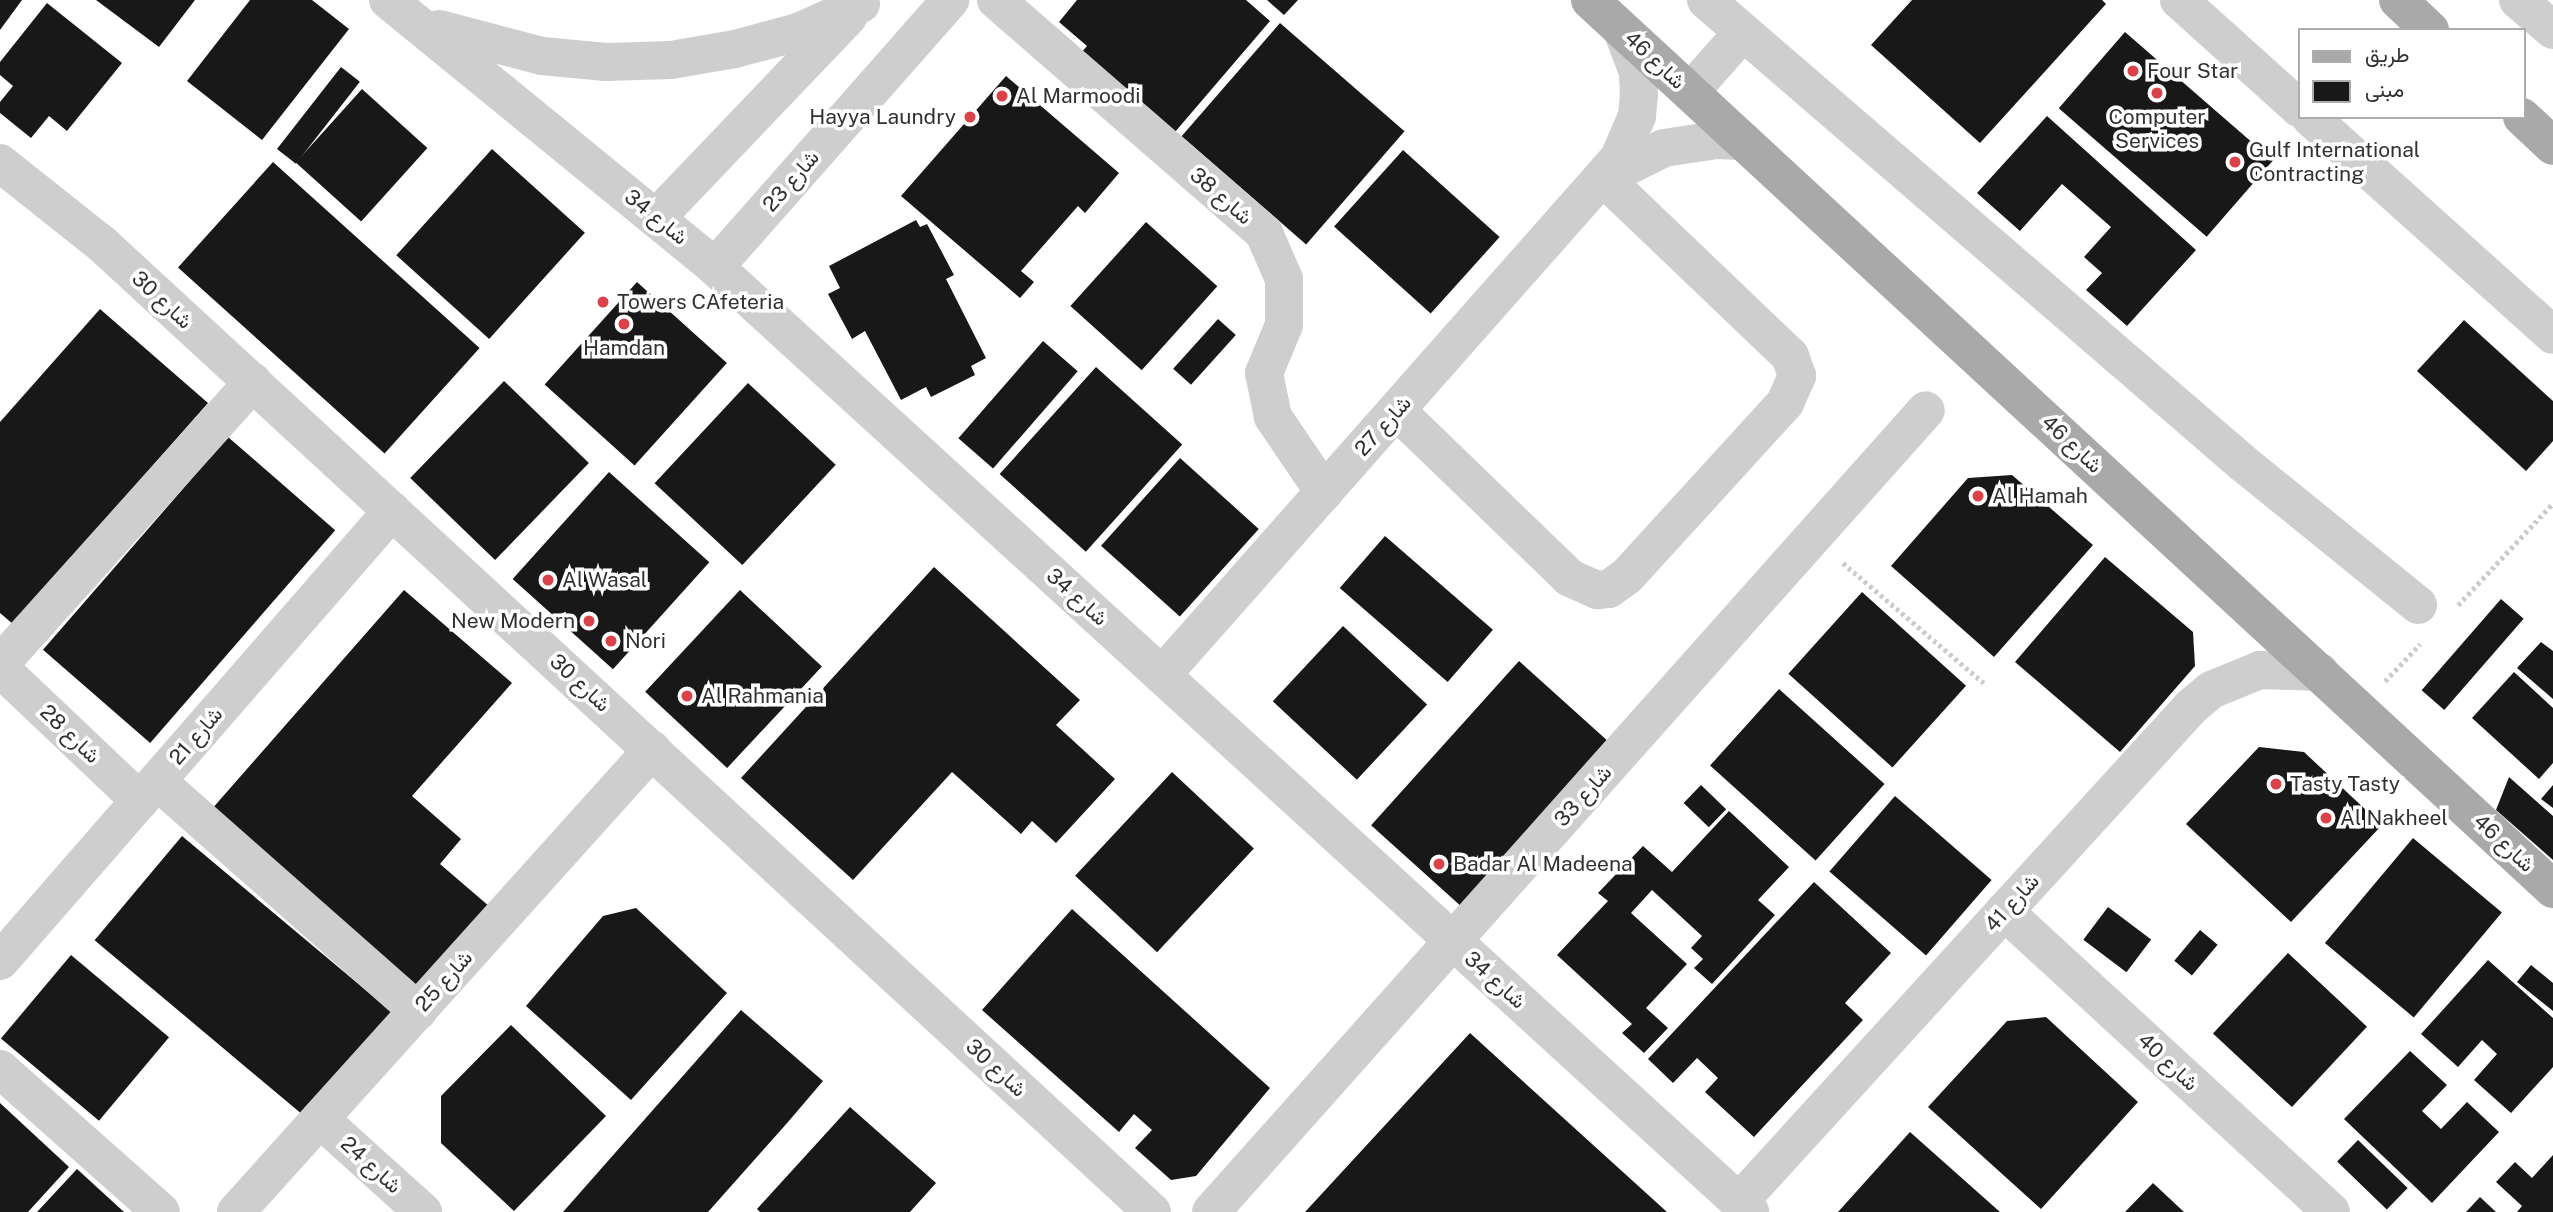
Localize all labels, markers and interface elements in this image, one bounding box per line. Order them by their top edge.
street label: شارع 46 [1619,26,1691,94]
legend [2298,28,2525,119]
text: طريق [2365,42,2410,67]
place label: Four Star [2147,58,2238,84]
marker: Four Star [2125,63,2141,79]
text: مبنى [2365,77,2404,102]
place label: Al Marmoodi [1016,83,1141,109]
marker: Computer Services [2149,85,2165,101]
marker: Al Marmoodi [994,88,1010,104]
place label: Hayya Laundry [809,104,956,130]
place label: Computer Services [2108,104,2206,154]
marker: Hayya Laundry [962,109,978,125]
place label: Gulf International Contracting [2249,137,2420,187]
street label: شارع 23 [758,145,824,217]
marker: Gulf International Contracting [2227,154,2243,170]
street label: شارع 38 [1185,162,1257,230]
street label: شارع 34 [619,184,693,250]
street label: شارع 30 [127,266,197,334]
place label: Towers CAfeteria [617,289,784,315]
marker: Towers CAfeteria [595,294,611,310]
marker: Hamdan [616,316,632,332]
place label: Hamdan [583,335,665,361]
street label: شارع 27 [1349,391,1417,461]
street label: شارع 46 [2036,410,2108,478]
place label: Al Hamah [1992,483,2088,509]
marker: Al Hamah [1970,488,1986,504]
street label: شارع 34 [1041,563,1113,631]
place label: Al Wasal [562,567,648,593]
marker: Al Wasal [540,572,556,588]
place label: New Modern [451,608,575,634]
marker: New Modern [581,613,597,629]
place label: Nori [625,628,666,654]
marker: Nori [603,633,619,649]
street label: شارع 30 [545,649,615,717]
place label: Al Rahmania [701,683,824,709]
marker: Al Rahmania [679,688,695,704]
street label: شارع 28 [35,699,105,769]
street label: شارع 21 [164,702,228,770]
street label: شارع 33 [1549,760,1617,832]
place label: Tasty Tasty [2290,771,2400,797]
marker: Tasty Tasty [2268,776,2284,792]
place label: Al Nakheel [2340,805,2448,831]
street label: شارع 46 [2468,809,2540,877]
marker: Al Nakheel [2318,810,2334,826]
place label: Badar Al Madeena [1453,851,1633,877]
marker: Badar Al Madeena [1431,856,1447,872]
street label: شارع 41 [1980,869,2044,937]
street label: شارع 25 [410,945,478,1017]
street label: شارع 34 [1459,946,1531,1014]
street label: شارع 40 [2133,1028,2203,1096]
street label: شارع 30 [961,1034,1031,1102]
street label: شارع 24 [335,1131,407,1199]

